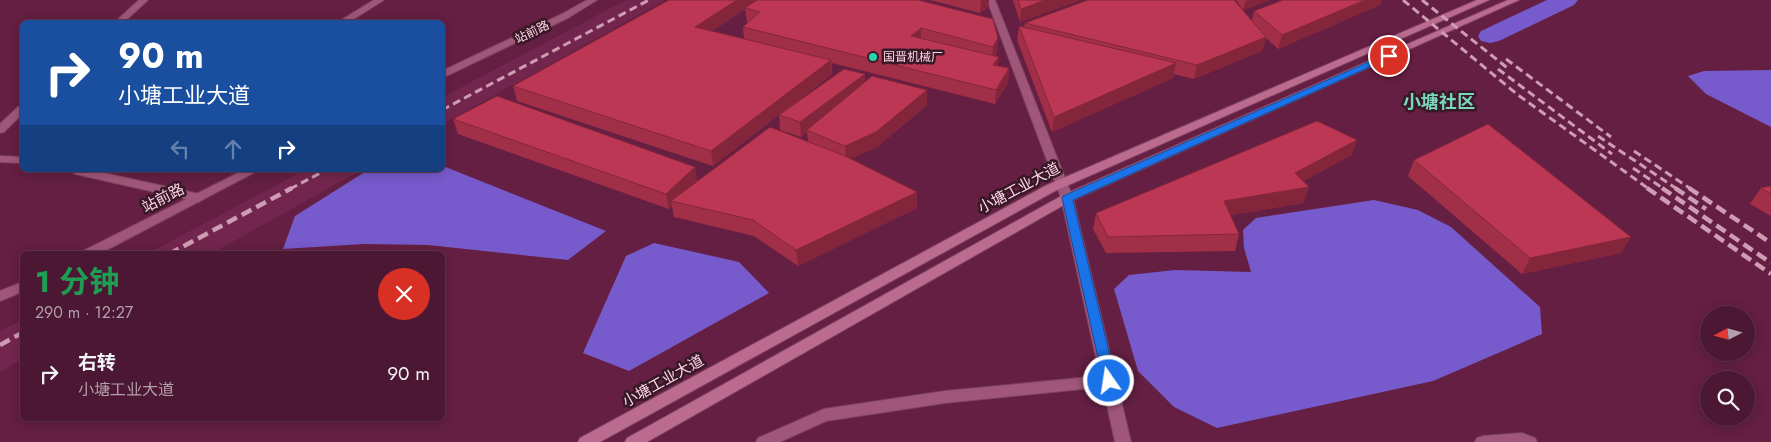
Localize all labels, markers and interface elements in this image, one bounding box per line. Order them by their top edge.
street label: 站前路 [512,16,552,48]
text: 90 m [118,31,204,81]
pin [1368,35,1410,77]
icon: right [35,40,100,105]
icon: arrive [1375,42,1403,70]
place label: 国晋机械厂 [883,48,943,66]
marker: 国晋机械厂 [867,51,879,63]
text: 小塘工业大道 [118,79,250,111]
district label: 小塘社区 [1403,89,1475,115]
icon: left [166,135,194,163]
icon: ahead [219,135,247,163]
icon: right [272,135,300,163]
street label: 小塘工业大道 [974,157,1064,219]
street label: 站前路 [138,178,188,218]
text: 1 分钟 [35,260,119,303]
button: close [378,268,430,320]
text: 290 m · 12:27 [35,301,133,324]
north arrow [1700,306,1755,361]
map controls [1700,306,1755,426]
text: 右转 [78,349,116,376]
street label: 小塘工业大道 [618,350,708,412]
position arrow [1082,354,1134,406]
icon: right [35,360,63,388]
text: 90 m [387,360,430,387]
button: search [1700,371,1755,426]
text: 小塘工业大道 [78,378,174,401]

